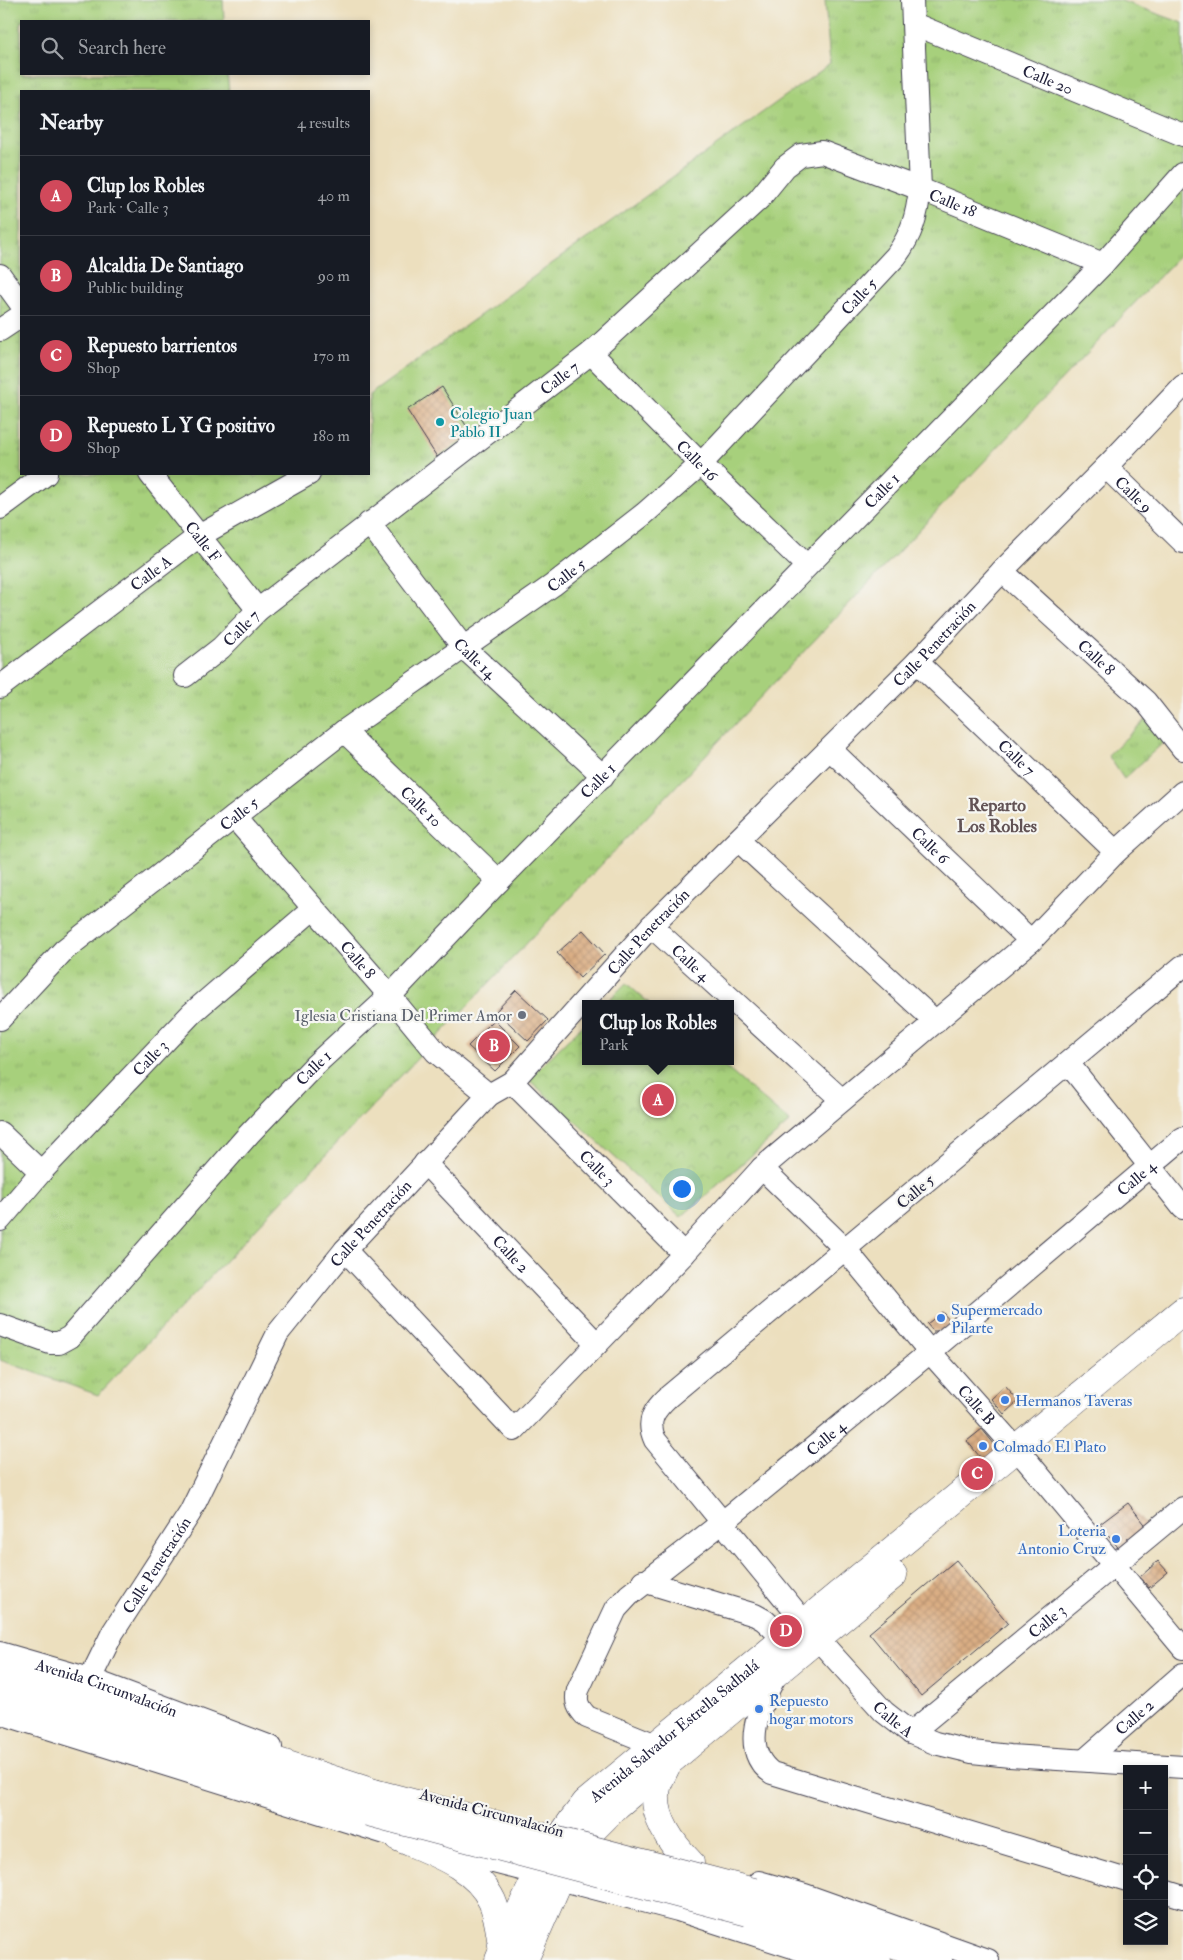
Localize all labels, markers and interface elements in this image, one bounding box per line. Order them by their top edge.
search box [20,20,370,75]
icon: search [38,34,66,62]
text: Search here [78,36,166,60]
street label: Calle 20 [1019,61,1076,100]
text: Nearby [40,109,103,136]
text: 4 results [297,113,350,133]
text: Clup los Robles [87,174,205,198]
street label: Calle 18 [926,185,980,222]
text: A [51,186,61,206]
text: 40 m [317,186,350,206]
text: Park · Calle 3 [87,198,169,218]
text: Alcaldia De Santiago [87,254,243,278]
text: B [51,266,61,286]
text: 90 m [318,266,350,286]
street label: Calle 5 [837,274,881,319]
text: Public building [87,278,183,298]
text: Repuesto barrientos [87,334,237,358]
text: C [50,346,62,366]
text: 170 m [313,346,350,366]
street label: Calle 7 [536,357,584,400]
text: Shop [87,358,120,378]
place label: Colegio Juan Pablo II [450,404,532,442]
text: Repuesto L Y G positivo [87,414,275,438]
marker: Colegio Juan Pablo II [434,416,446,428]
text: D [49,426,63,446]
text: 180 m [313,426,350,446]
street label: Calle 16 [672,436,722,486]
text: Shop [87,438,120,458]
street label: Calle 1 [860,469,904,513]
street label: Calle 9 [1110,472,1156,518]
street label: Calle F [180,518,225,566]
street label: Calle A [127,551,176,596]
street label: Calle 5 [543,554,590,597]
street label: Calle Penetración [889,597,980,691]
street label: Calle 7 [219,605,264,651]
street label: Calle 14 [449,634,501,684]
street label: Calle 8 [1073,636,1119,680]
street label: Calle 7 [993,736,1039,781]
street label: Calle 1 [576,759,620,803]
street label: Calle 10 [396,782,446,831]
street label: Calle 5 [216,793,263,835]
district label: Reparto Los Robles [957,794,1037,838]
street label: Calle 6 [907,823,954,869]
street label: Calle Penetración [603,885,694,979]
street label: Calle 8 [335,937,380,984]
street label: Calle 4 [667,941,715,987]
popup [582,1000,734,1065]
place label: Iglesia Cristiana Del Primer Amor [295,1006,512,1026]
marker: Iglesia Cristiana Del Primer Amor [516,1009,528,1021]
text: Clup los Robles [599,1011,717,1035]
pin: B [478,1027,510,1065]
text: Park [599,1035,628,1055]
street label: Calle 3 [129,1036,172,1081]
street label: Calle 1 [292,1046,336,1090]
pin: A [642,1081,674,1119]
street label: Calle 3 [575,1146,619,1190]
street label: Calle 4 [1113,1155,1161,1201]
street label: Calle 5 [893,1170,939,1213]
street label: Calle Penetración [326,1176,416,1272]
your location [669,1176,695,1202]
street label: Calle 2 [488,1231,533,1277]
place label: Supermercado Pilarte [951,1300,1043,1338]
marker: Supermercado Pilarte [935,1312,947,1324]
street label: Calle B [953,1381,999,1429]
place label: Hermanos Taveras [1015,1391,1132,1411]
marker: Hermanos Taveras [999,1394,1011,1406]
street label: Calle 4 [802,1416,851,1461]
place label: Colmado El Plato [993,1437,1107,1457]
marker: Colmado El Plato [977,1440,989,1452]
pin: C [961,1455,993,1493]
street label: Calle Penetración [118,1513,196,1618]
place label: Loteria Antonio Cruz [1017,1521,1106,1559]
marker: Loteria Antonio Cruz [1110,1533,1122,1545]
street label: Calle 3 [1024,1600,1070,1643]
pin: D [770,1612,802,1650]
street label: Avenida Circunvalación [32,1655,180,1722]
street label: Avenida Salvador Estrella Sadhalá [585,1656,763,1808]
place label: Repuesto hogar motors [769,1691,853,1729]
street label: Calle 2 [1111,1695,1158,1740]
street label: Calle A [868,1697,917,1742]
marker: Repuesto hogar motors [753,1703,765,1715]
map controls [1123,1765,1168,1945]
button: + [1123,1765,1168,1810]
street label: Avenida Circunvalación [416,1784,566,1842]
button: − [1123,1810,1168,1855]
button: locate [1123,1855,1168,1900]
button: layers [1123,1900,1168,1945]

